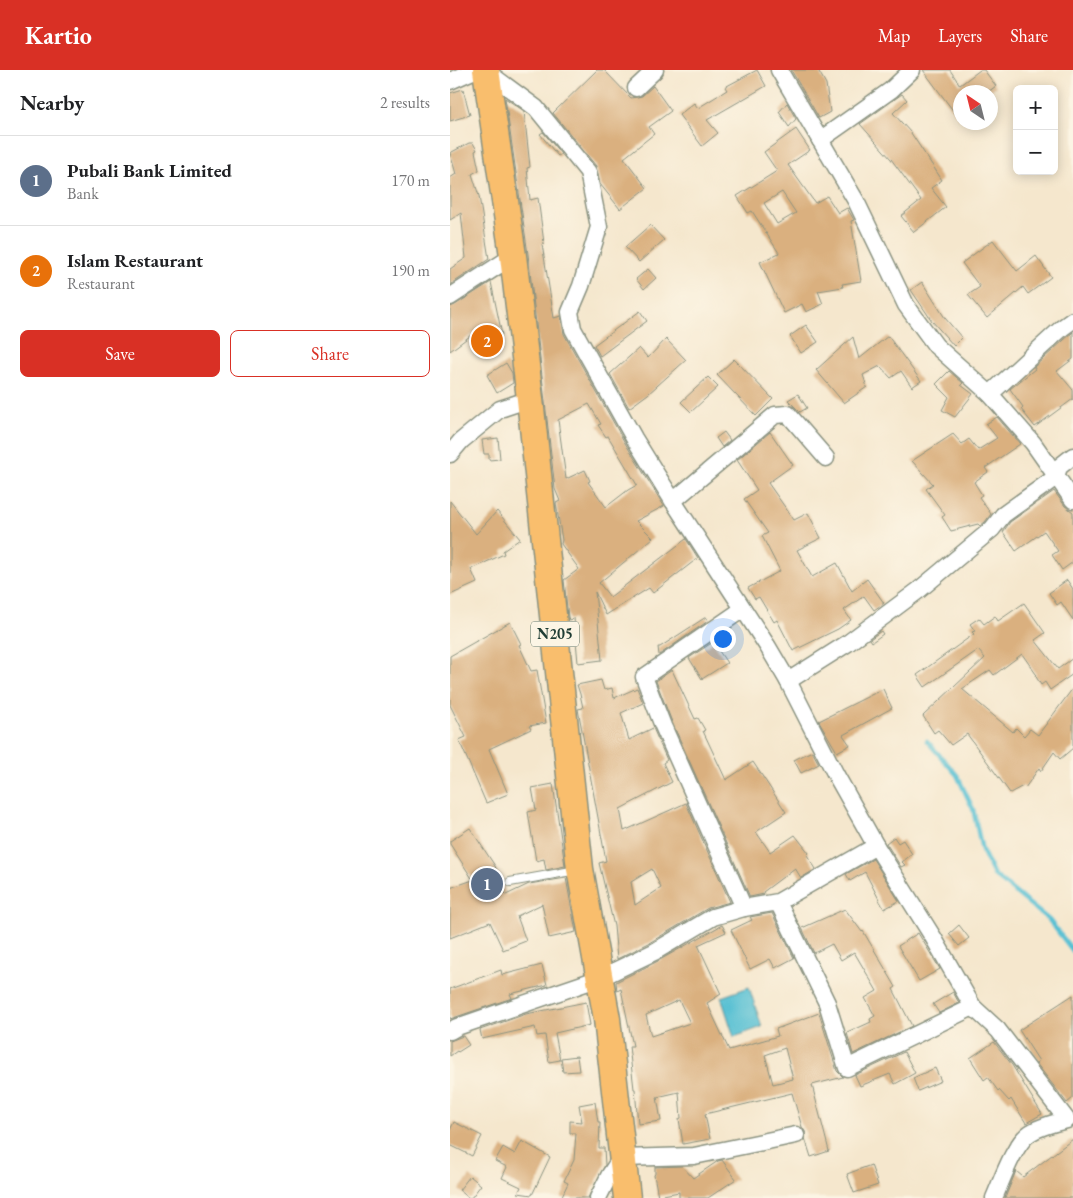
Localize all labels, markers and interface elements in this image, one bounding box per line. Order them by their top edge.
text: Kartio [25,20,92,51]
text: Map [878,24,910,47]
text: Layers [938,24,982,47]
text: Share [1010,24,1048,47]
north arrow [953,85,998,130]
map controls [1013,85,1058,175]
button: + [1013,85,1058,130]
text: Nearby [20,89,84,116]
text: 2 results [380,92,430,113]
button: − [1013,130,1058,175]
text: Pubali Bank Limited [67,158,232,183]
text: 1 [32,170,40,191]
text: 170 m [391,170,430,191]
text: Bank [67,183,99,204]
text: Islam Restaurant [67,248,203,273]
text: 2 [32,260,40,281]
text: 190 m [391,260,430,281]
text: Restaurant [67,273,135,294]
pin: 2 [471,322,503,360]
button: Save [20,330,220,377]
button: Share [230,330,430,377]
road number: N205 [531,622,579,646]
your location [710,626,736,652]
pin: 1 [471,865,503,903]

